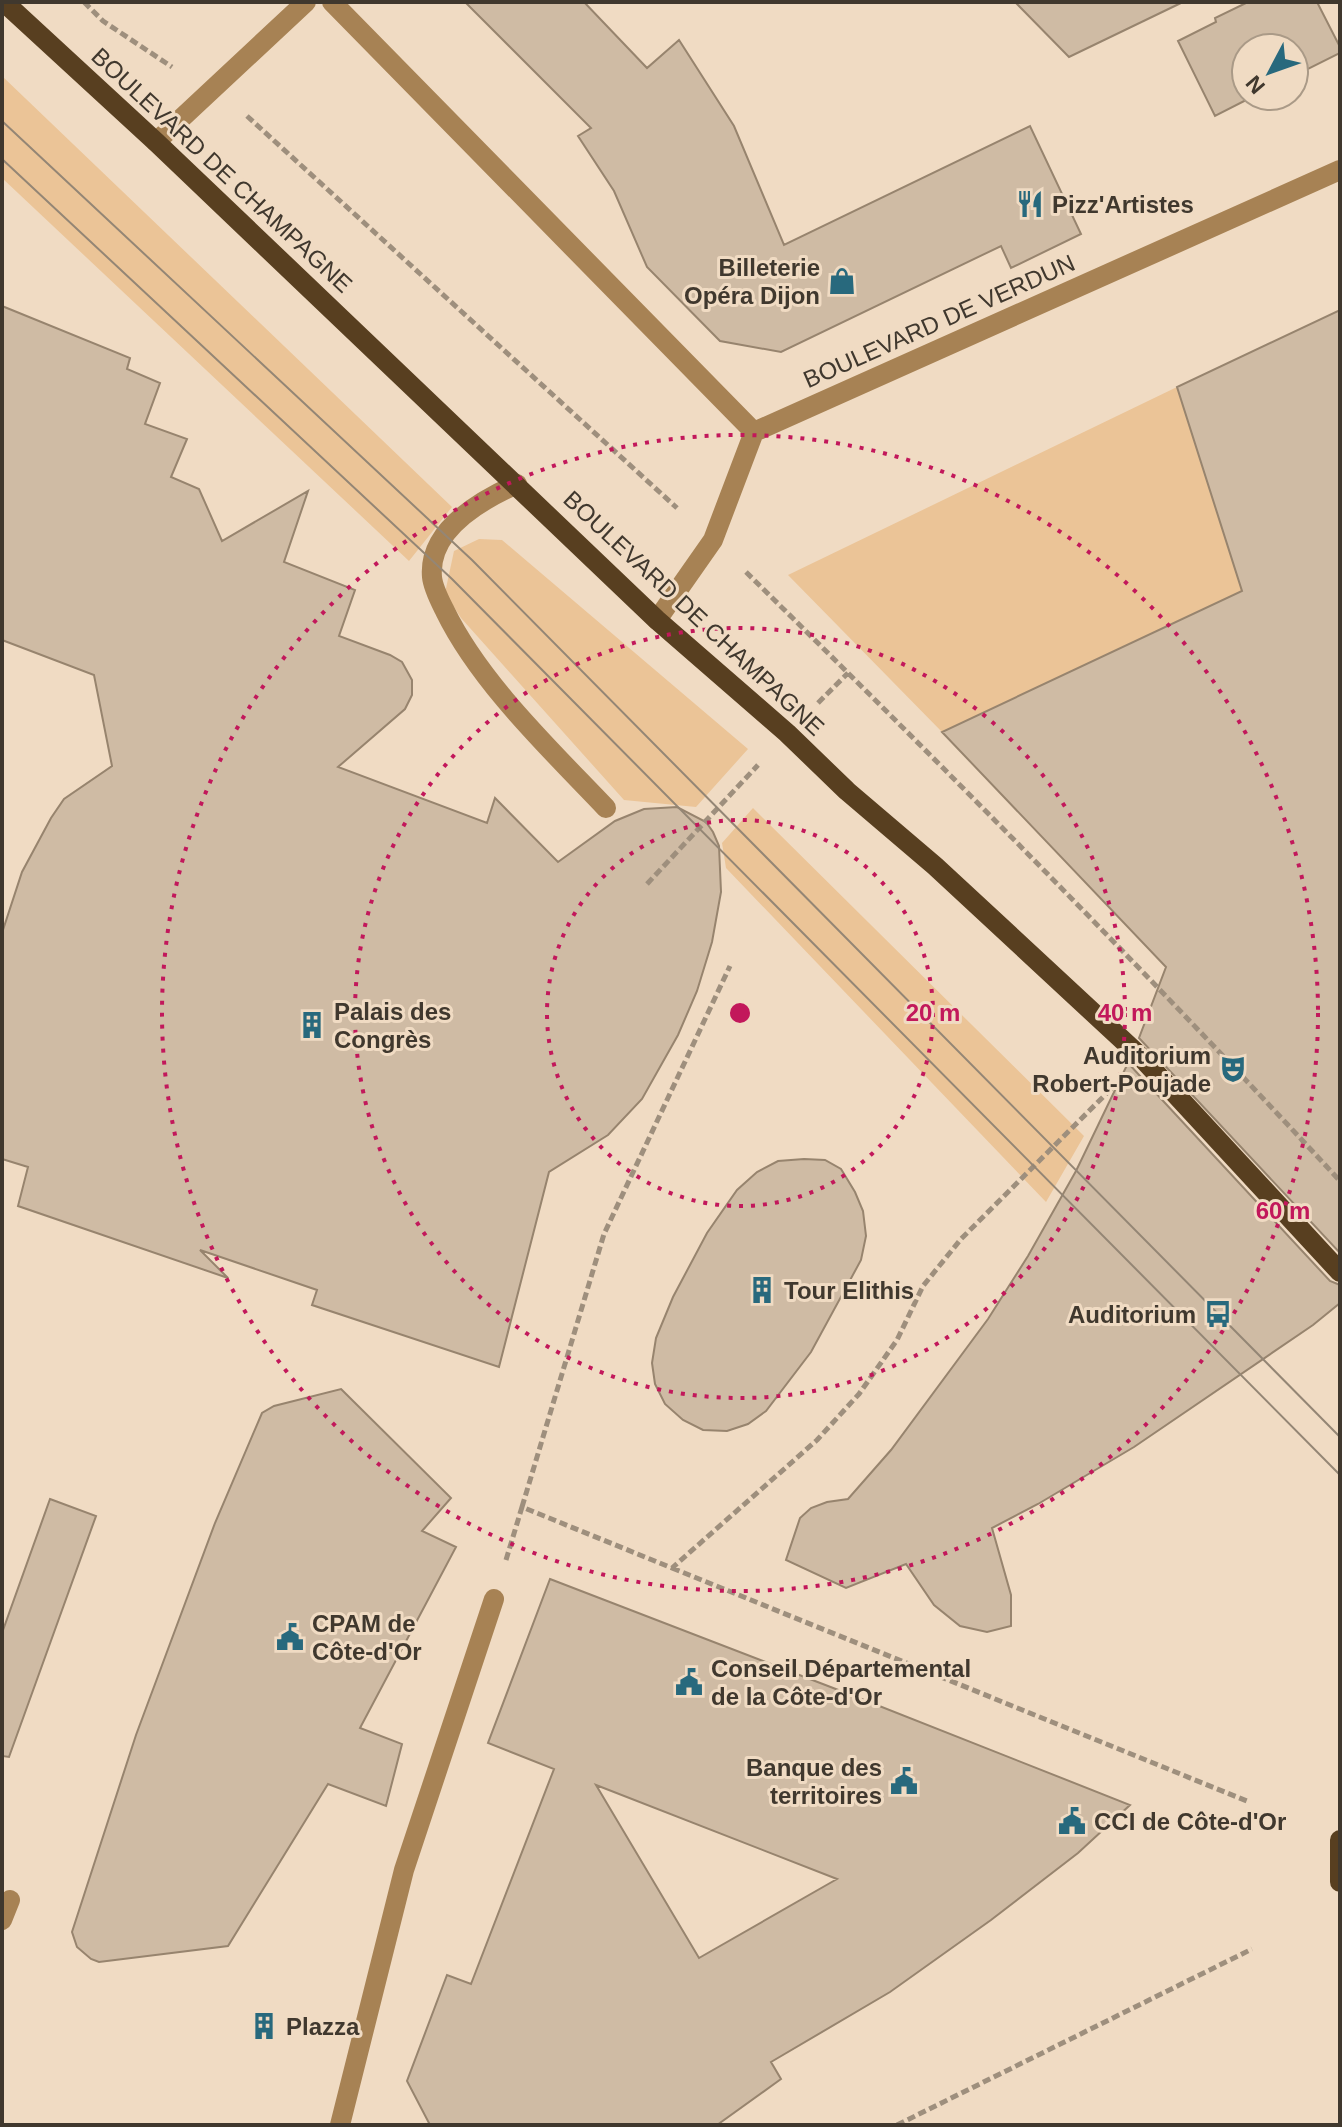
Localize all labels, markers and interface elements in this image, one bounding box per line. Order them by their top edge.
north arrow [1230,32,1310,112]
street label: BOULEVARD DE CHAMPAGNE [86,42,358,298]
text: N [1241,71,1270,99]
restaurant icon: Pizz'Artistes [1015,189,1045,219]
place label: Pizz'Artistes [1052,191,1194,218]
street label: BOULEVARD DE VERDUN [799,249,1079,393]
place label: Billeterie Opéra Dijon [684,254,820,309]
shop icon: Billeterie Opéra Dijon [827,266,857,296]
street label: BOULEVARD DE CHAMPAGNE [558,485,830,741]
place label: Palais des Congrès [334,998,451,1053]
centre of rings [726,999,754,1027]
text: 20 m [906,999,960,1026]
text: 40 m [1098,999,1152,1026]
building icon: Palais des Congrès [297,1010,327,1040]
place label: Auditorium Robert-Poujade [1032,1042,1211,1097]
theatre icon: Auditorium Robert-Poujade [1218,1054,1248,1084]
text: 60 m [1256,1197,1310,1224]
building icon: Tour Elithis [747,1275,777,1305]
place label: Tour Elithis [784,1277,914,1304]
bus stop icon: Auditorium [1203,1299,1233,1329]
place label: Auditorium [1068,1301,1196,1328]
place label: CPAM de Côte-d'Or [312,1610,422,1665]
public building icon: CPAM de Côte-d'Or [275,1622,305,1652]
place label: Conseil Départemental de la Côte-d'Or [711,1655,971,1710]
public building icon: Conseil Départemental de la Côte-d'Or [674,1667,704,1697]
place label: Banque des territoires [746,1754,882,1809]
public building icon: Banque des territoires [889,1766,919,1796]
public building icon: CCI de Côte-d'Or [1057,1806,1087,1836]
place label: CCI de Côte-d'Or [1094,1808,1286,1835]
building icon: Plazza [249,2011,279,2041]
place label: Plazza [286,2013,360,2040]

